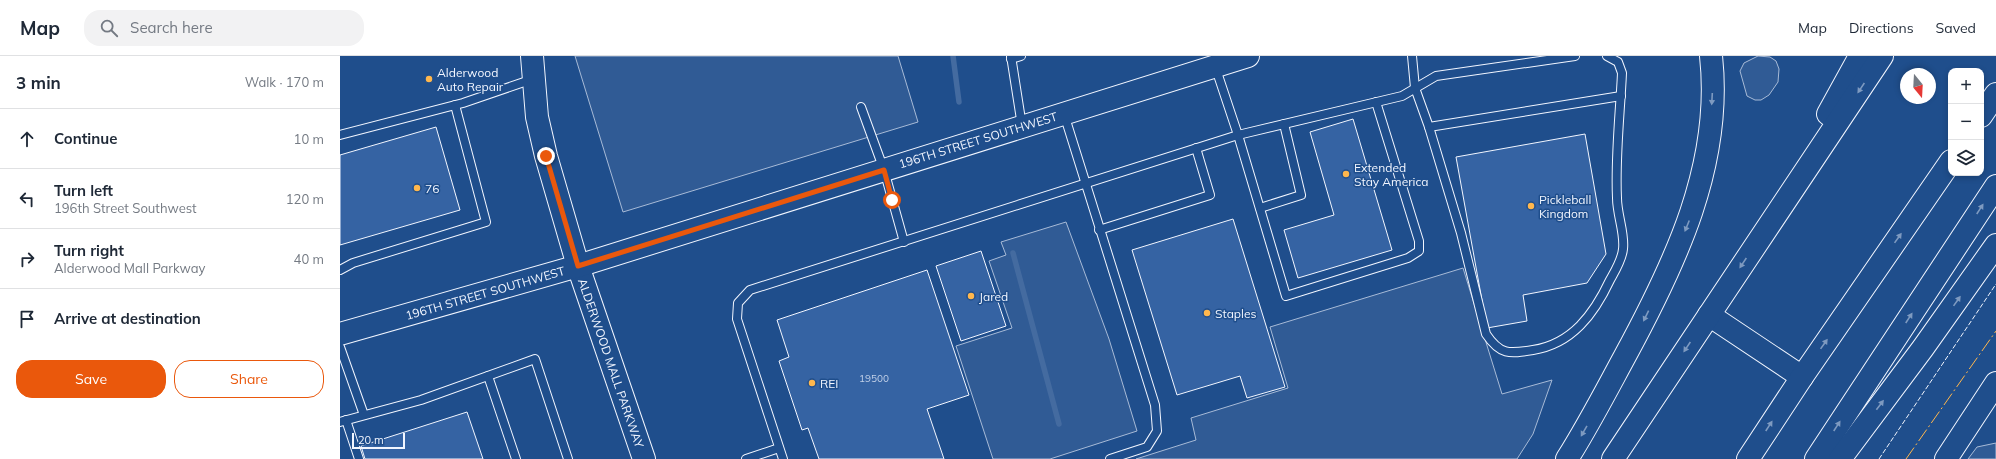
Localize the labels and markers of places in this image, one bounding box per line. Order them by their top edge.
place label: Alderwood Auto Repair [437,65,504,94]
marker: Alderwood Auto Repair [424,74,434,84]
place label: Extended Stay America [1354,160,1429,189]
marker: Extended Stay America [1341,169,1351,179]
place label: 76 [425,181,439,196]
marker: 76 [412,183,422,193]
place label: Pickleball Kingdom [1539,192,1591,221]
marker: Pickleball Kingdom [1526,201,1536,211]
place label: Jared [979,289,1008,304]
marker: Jared [966,291,976,301]
place label: Staples [1215,306,1256,321]
marker: Staples [1202,308,1212,318]
place label: REI [820,376,838,391]
marker: REI [807,378,817,388]

